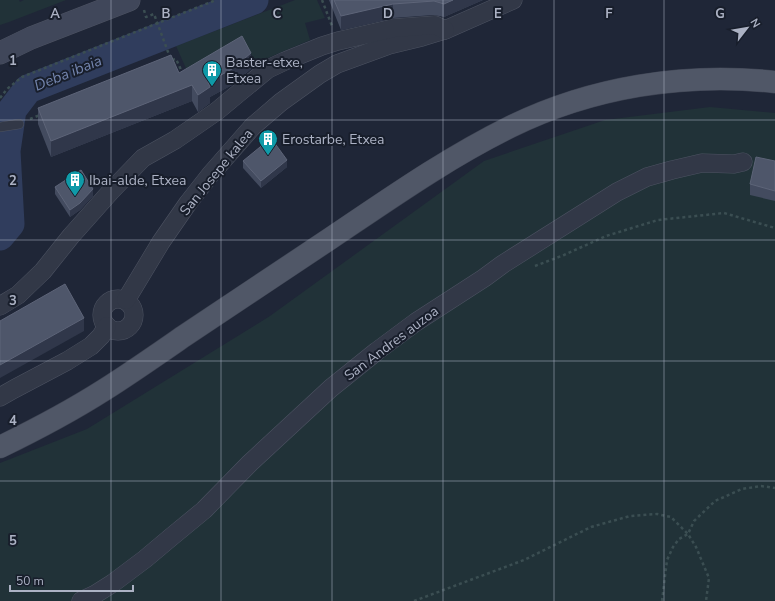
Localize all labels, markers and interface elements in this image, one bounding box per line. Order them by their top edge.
text: A [50,5,60,23]
text: B [162,5,171,23]
text: C [273,5,282,23]
text: D [383,5,393,23]
text: E [494,5,502,23]
text: F [605,5,613,23]
text: G [715,5,725,23]
north arrow [727,8,767,48]
text: N [747,16,764,30]
water label: Deba ibaia [31,50,105,96]
text: 1 [9,52,17,70]
place label: Baster-etxe, Etxea [226,53,303,88]
building icon: Baster-etxe, Etxea [201,59,223,87]
street label: San Josepe kalea [175,125,257,220]
building icon: Erostarbe, Etxea [257,128,279,156]
place label: Erostarbe, Etxea [282,130,384,149]
building icon: Ibai-alde, Etxea [64,169,86,197]
place label: Ibai-alde, Etxea [89,171,186,190]
text: 2 [9,172,17,190]
text: 3 [9,292,17,310]
street label: San Andres auzoa [340,302,442,385]
text: 4 [9,412,17,430]
text: 5 [9,532,17,550]
scale bar [10,567,133,593]
text: 50 m [16,573,44,589]

